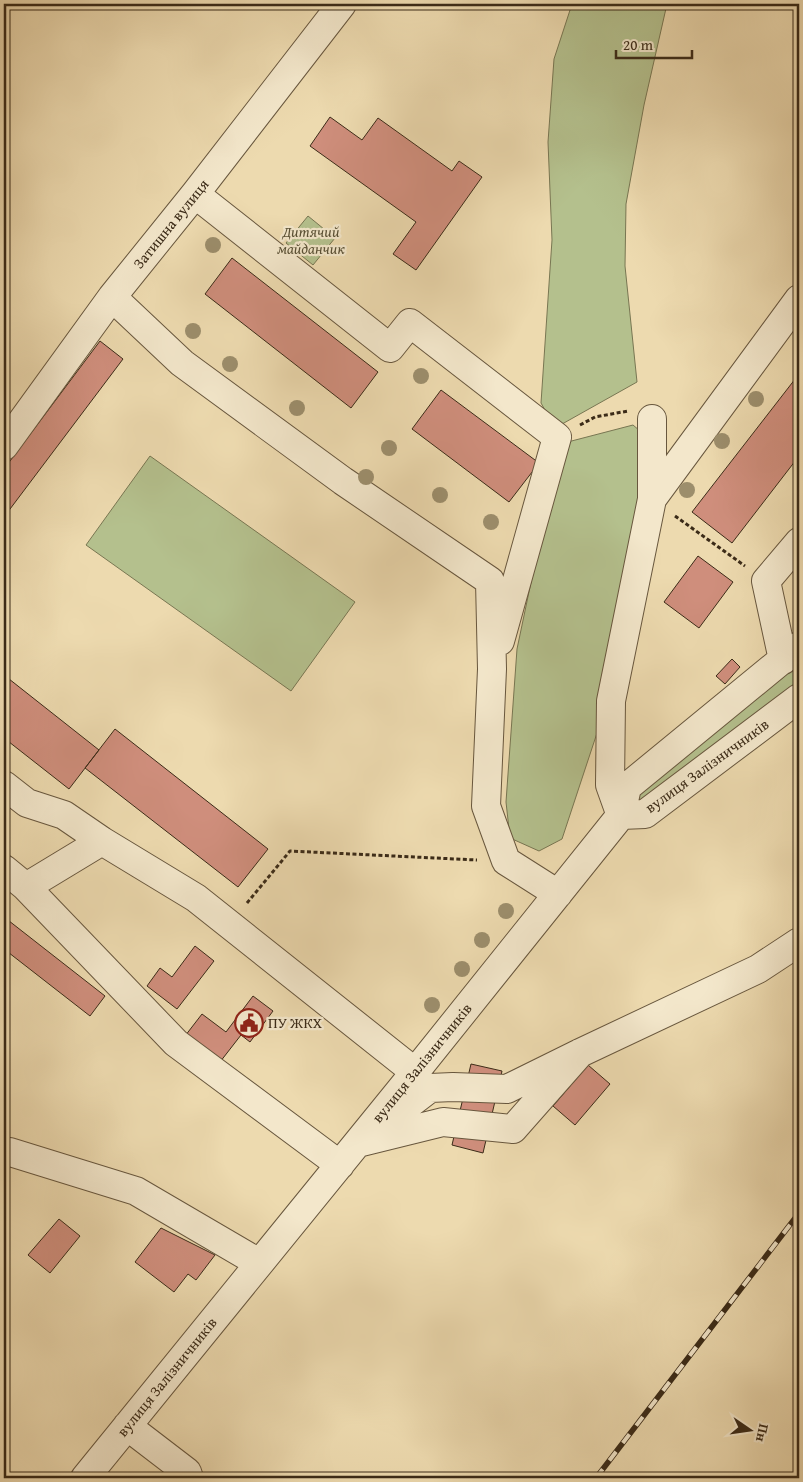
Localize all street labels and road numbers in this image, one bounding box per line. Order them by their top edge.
street label: Затишна вулиця [128,174,214,273]
street label: вулиця Залізничників [641,714,773,818]
street label: вулиця Залізничників [367,999,476,1127]
street label: вулиця Залізничників [112,1313,221,1441]

